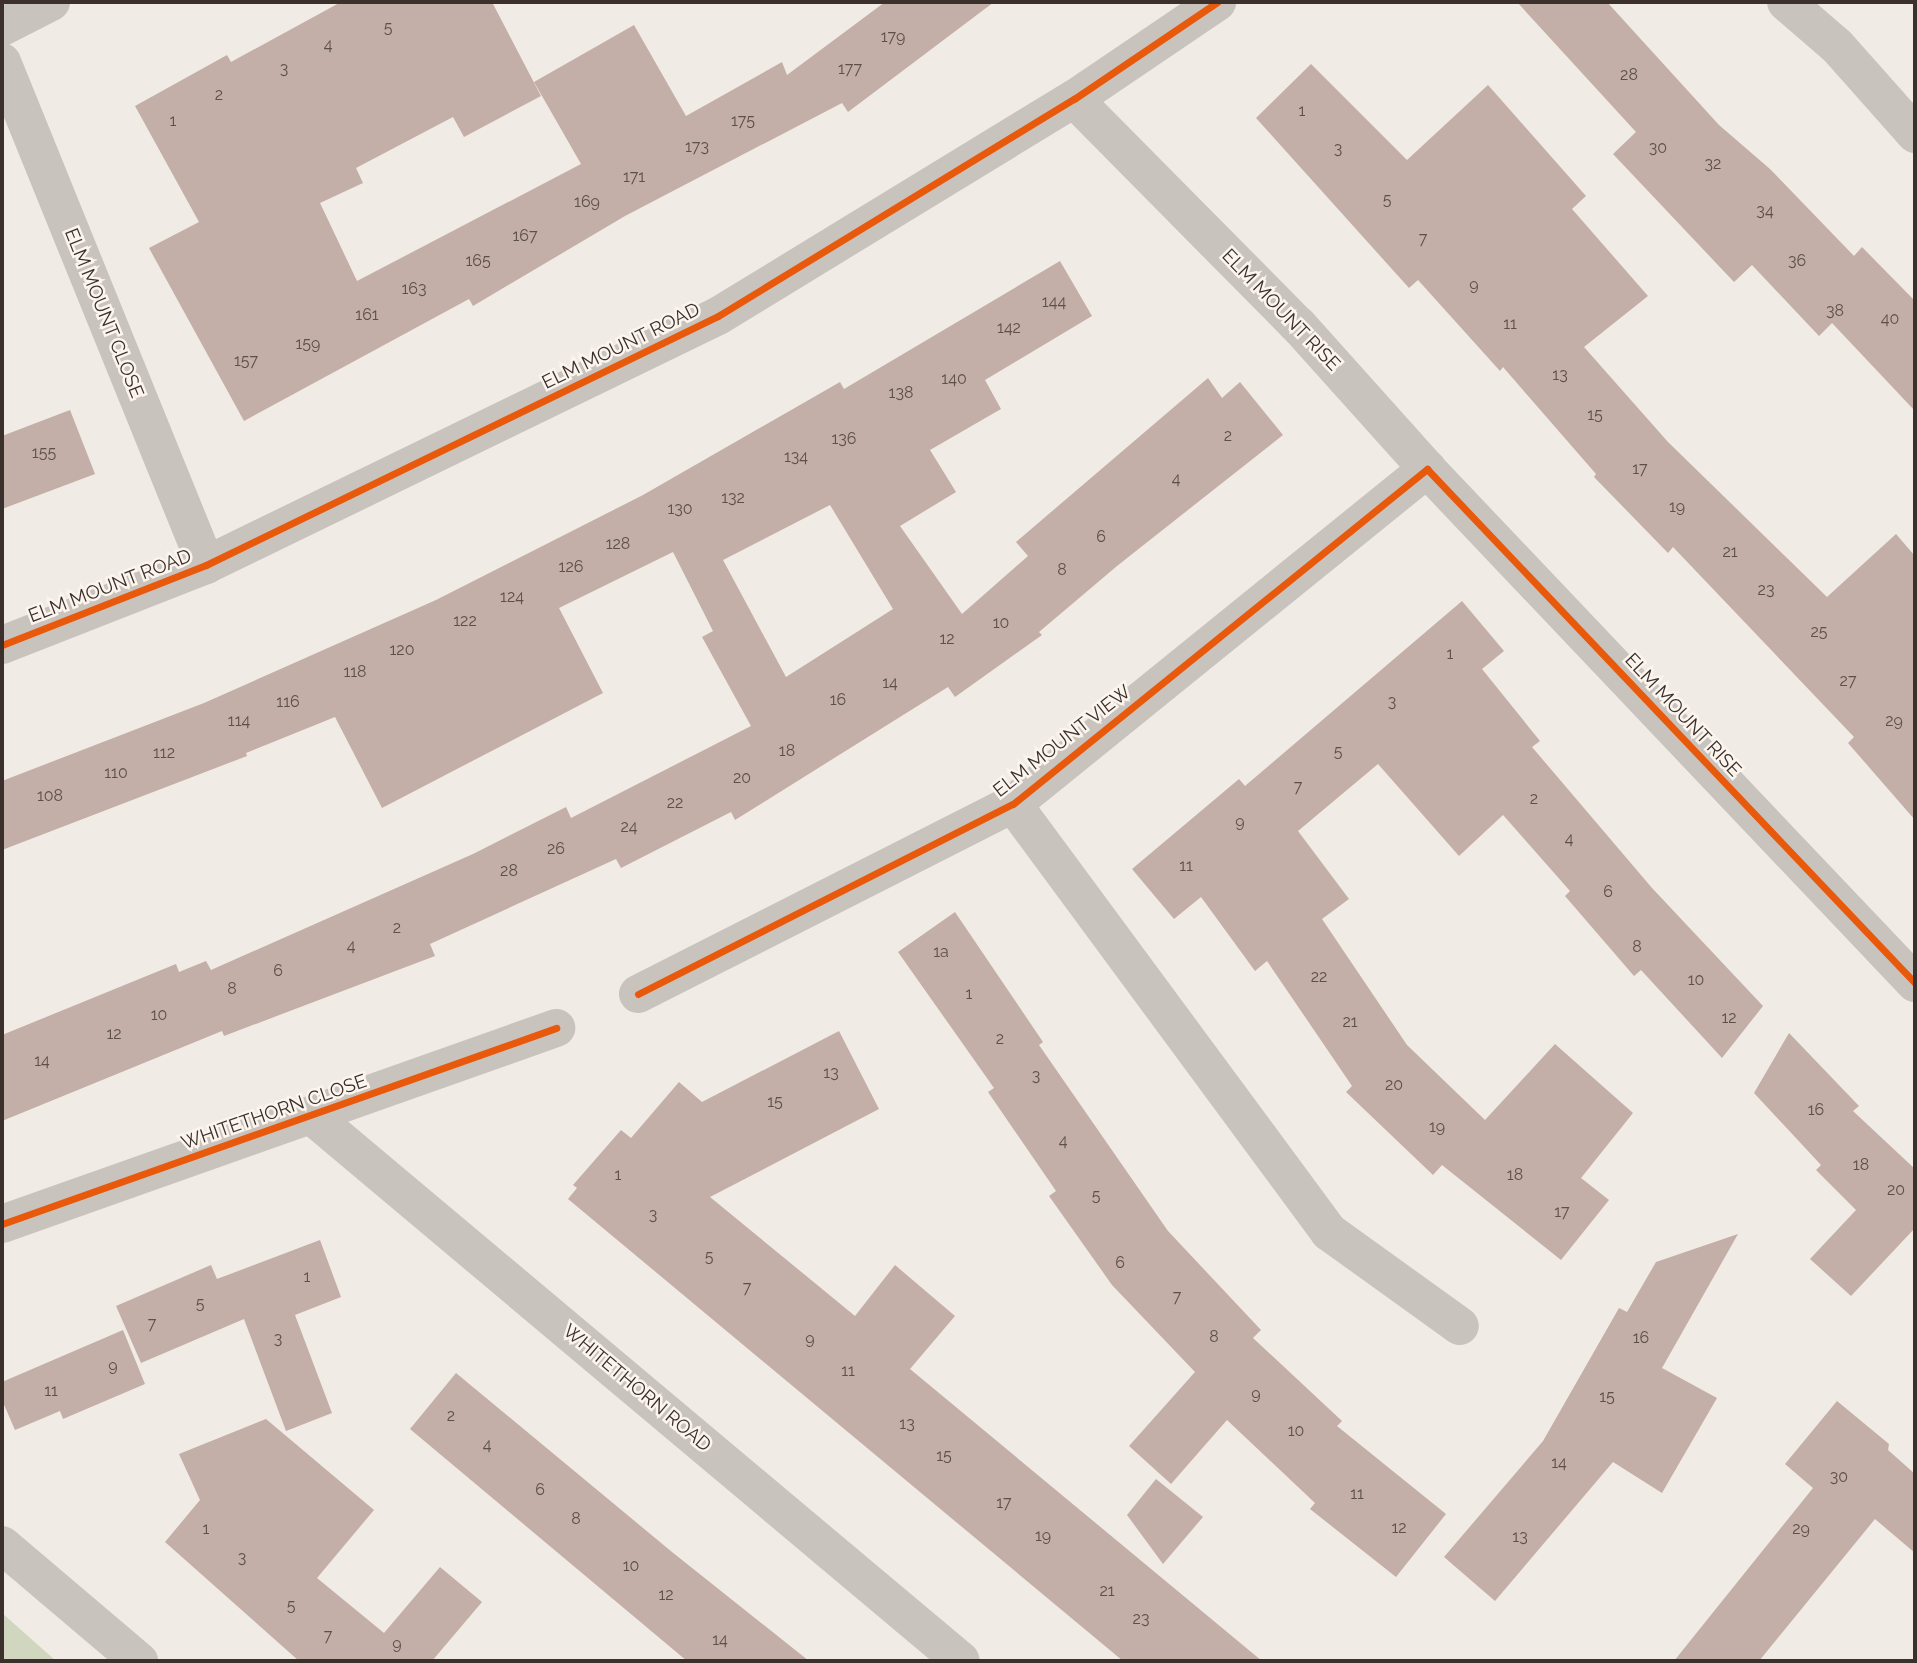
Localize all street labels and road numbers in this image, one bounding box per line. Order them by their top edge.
street label: ELM MOUNT CLOSE [59,225,149,401]
street label: ELM MOUNT RISE [1217,244,1345,376]
street label: ELM MOUNT ROAD [538,298,704,394]
street label: ELM MOUNT ROAD [25,544,195,628]
street label: ELM MOUNT RISE [1620,648,1746,782]
street label: ELM MOUNT VIEW [988,680,1136,802]
street label: WHITETHORN CLOSE [178,1070,370,1154]
street label: WHITETHORN ROAD [558,1319,716,1457]

